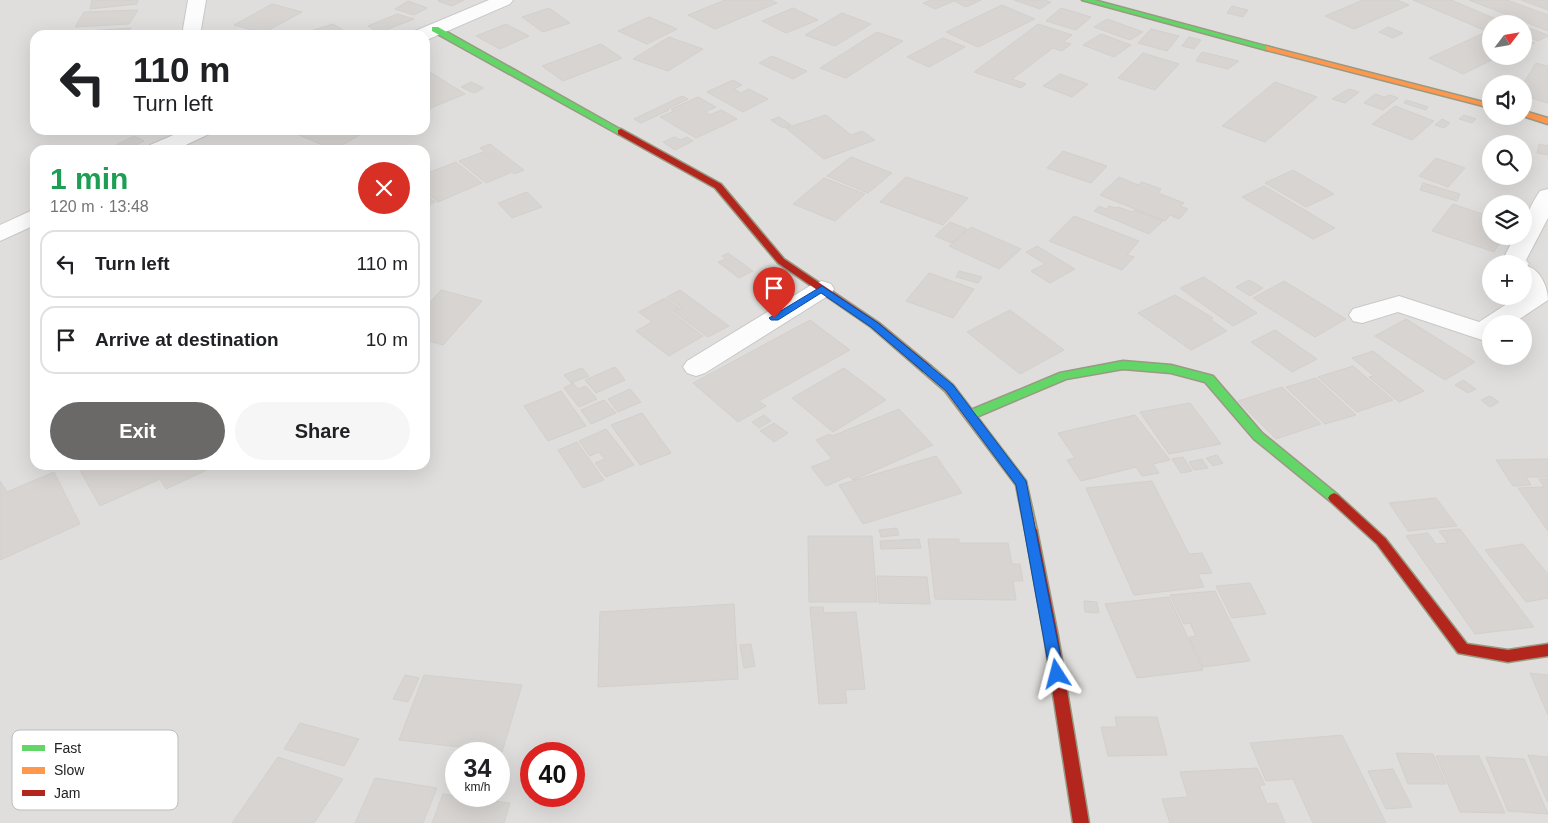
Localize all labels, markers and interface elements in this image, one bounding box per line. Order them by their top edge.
north arrow [1482,15,1532,65]
map controls [1482,15,1532,365]
icon: left [50,50,115,115]
text: 110 m [133,50,230,89]
button: sound [1482,75,1532,125]
text: Turn left [133,91,213,116]
button: search [1482,135,1532,185]
text: 1 min [50,162,128,195]
button: close [358,162,410,214]
button: layers [1482,195,1532,245]
text: 120 m · 13:48 [50,198,149,215]
icon: left [52,250,80,278]
text: Turn left [95,253,170,274]
text: 110 m [357,253,408,274]
button: + [1482,255,1532,305]
pin [753,267,795,318]
icon: arrive [760,274,788,302]
button: − [1482,315,1532,365]
icon: arrive [52,326,80,354]
text: Arrive at destination [95,329,279,350]
text: 10 m [366,329,408,350]
button: Exit [50,402,225,460]
button: Share [235,402,410,460]
position arrow [1030,647,1082,699]
legend [12,730,178,810]
text: Fast [54,740,81,756]
speed limit sign: 40 [520,742,585,807]
text: 34 [464,754,491,782]
text: Slow [54,762,85,778]
text: km/h [464,780,491,794]
text: Jam [54,785,80,801]

